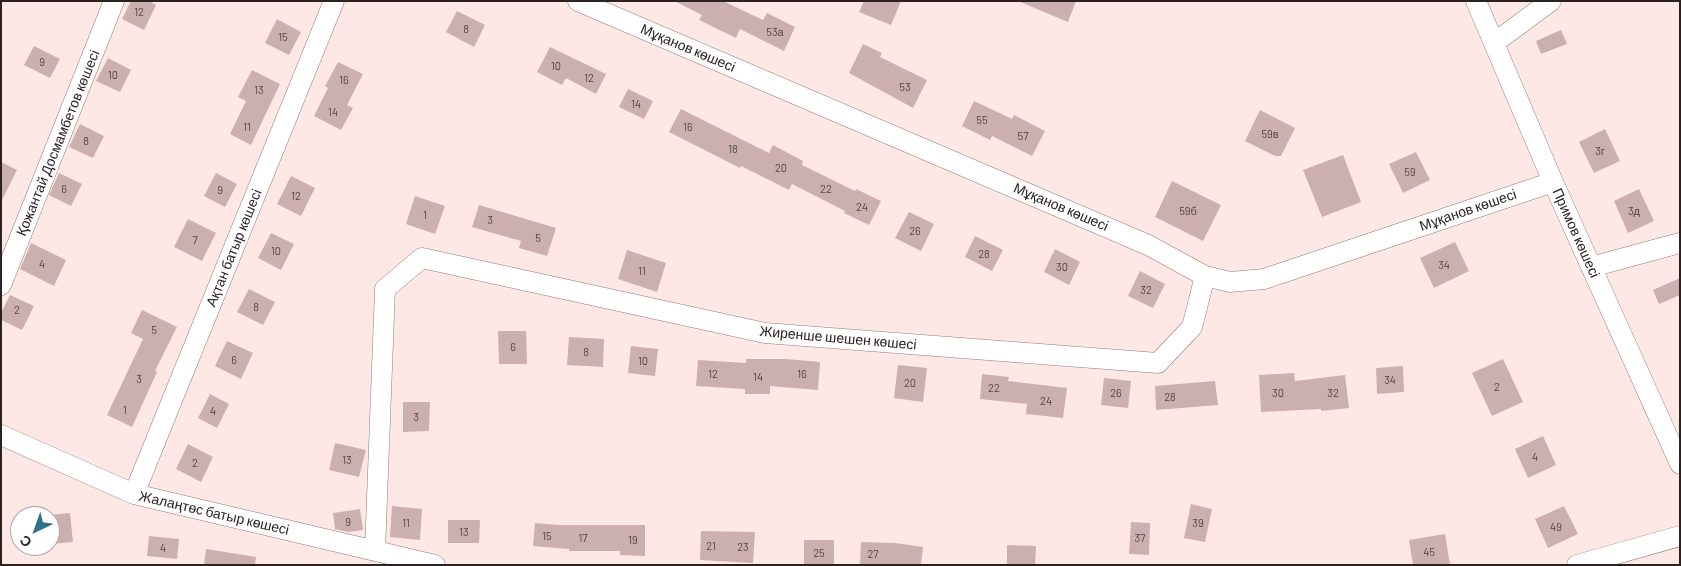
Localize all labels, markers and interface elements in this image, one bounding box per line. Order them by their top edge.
house number: 12 [134,5,144,19]
street label: Мұқанов көшесі [638,20,738,76]
house number: 8 [463,22,469,36]
house number: 53а [766,25,784,39]
house number: 15 [278,30,288,44]
street label: Қожантай Досмамбетов көшесі [13,48,103,238]
house number: 9 [39,55,45,69]
house number: 10 [551,59,561,73]
house number: 10 [108,68,118,82]
house number: 12 [584,71,594,85]
house number: 16 [339,73,349,87]
house number: 53 [899,80,911,94]
house number: 13 [254,83,264,97]
house number: 14 [631,97,641,111]
house number: 14 [328,105,338,119]
house number: 55 [976,113,988,127]
house number: 11 [243,120,251,134]
house number: 16 [683,120,693,134]
house number: 59в [1261,127,1279,141]
house number: 57 [1018,129,1028,143]
house number: 8 [83,134,89,148]
house number: 18 [728,142,738,156]
house number: 3г [1595,144,1605,158]
house number: 20 [775,161,787,175]
house number: 59 [1404,165,1416,179]
street label: Мұқанов көшесі [1011,179,1111,235]
house number: 6 [61,182,67,196]
house number: 22 [820,182,832,196]
house number: 9 [217,183,223,197]
street label: Мұқанов көшесі [1417,186,1519,234]
street label: Примов көшесі [1549,186,1603,280]
street label: Ақтан батыр көшесі [203,187,265,309]
house number: 12 [291,189,301,203]
house number: 24 [856,200,868,214]
house number: 59б [1179,204,1197,218]
house number: 3д [1628,204,1640,218]
house number: 1 [423,208,427,222]
house number: 3 [487,213,493,227]
house number: 26 [909,224,921,238]
house number: 5 [535,231,541,245]
house number: 7 [192,233,198,247]
house number: 10 [271,244,281,258]
house number: 28 [978,247,990,261]
house number: 4 [39,257,45,271]
house number: 34 [1438,258,1450,272]
house number: 30 [1056,260,1068,274]
house number: 11 [638,264,646,278]
house number: 32 [1140,283,1152,297]
house number: 8 [253,300,259,314]
house number: 2 [14,303,20,317]
house number: 5 [151,323,157,337]
street label: Жиренше шешен көшесі [759,323,917,353]
house number: 6 [510,340,516,354]
house number: 8 [583,345,589,359]
house number: 6 [231,353,237,367]
house number: 10 [638,354,648,368]
house number: 12 [708,367,718,381]
house number: 16 [797,367,807,381]
house number: 14 [753,370,763,384]
house number: 3 [136,372,142,386]
house number: 34 [1384,373,1396,387]
house number: 20 [904,376,916,390]
house number: 2 [1494,380,1500,394]
house number: 22 [988,381,1000,395]
house number: 26 [1110,386,1122,400]
house number: 30 [1272,386,1284,400]
house number: 32 [1327,386,1339,400]
house number: 28 [1164,390,1176,404]
house number: 24 [1040,394,1052,408]
house number: 1 [123,403,127,417]
house number: 4 [210,404,216,418]
house number: 3 [413,410,419,424]
house number: 4 [1532,450,1538,464]
house number: 13 [342,453,352,467]
house number: 2 [192,456,198,470]
street label: Жалаңтөс батыр көшесі [137,488,291,538]
north arrow [10,506,60,556]
house number: 9 [345,515,351,529]
house number: 11 [402,516,410,530]
house number: 39 [1192,516,1204,530]
house number: 49 [1550,520,1562,534]
house number: 13 [459,525,469,539]
house number: 15 [542,529,552,543]
house number: 17 [578,531,588,545]
house number: 37 [1135,531,1145,545]
text: С [16,532,35,551]
house number: 19 [628,533,638,547]
house number: 21 [706,539,716,553]
house number: 23 [737,540,749,554]
house number: 4 [160,541,166,555]
house number: 45 [1423,545,1435,559]
house number: 25 [813,546,825,560]
house number: 27 [867,547,879,561]

